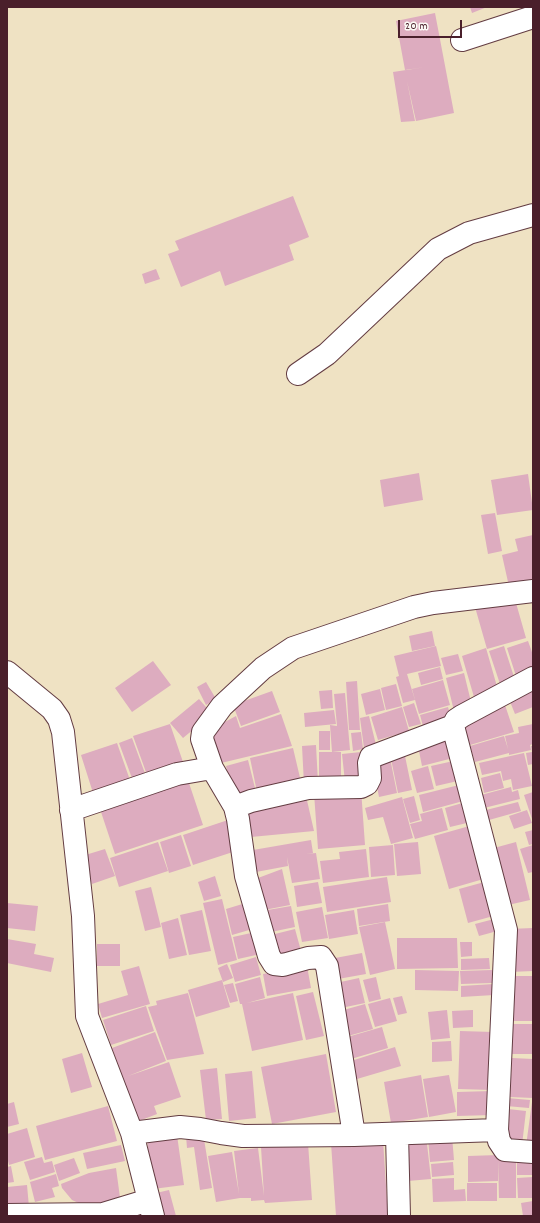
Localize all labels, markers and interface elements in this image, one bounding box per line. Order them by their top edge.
scale bar [400,12,464,38]
text: 20 m [405,18,428,35]

